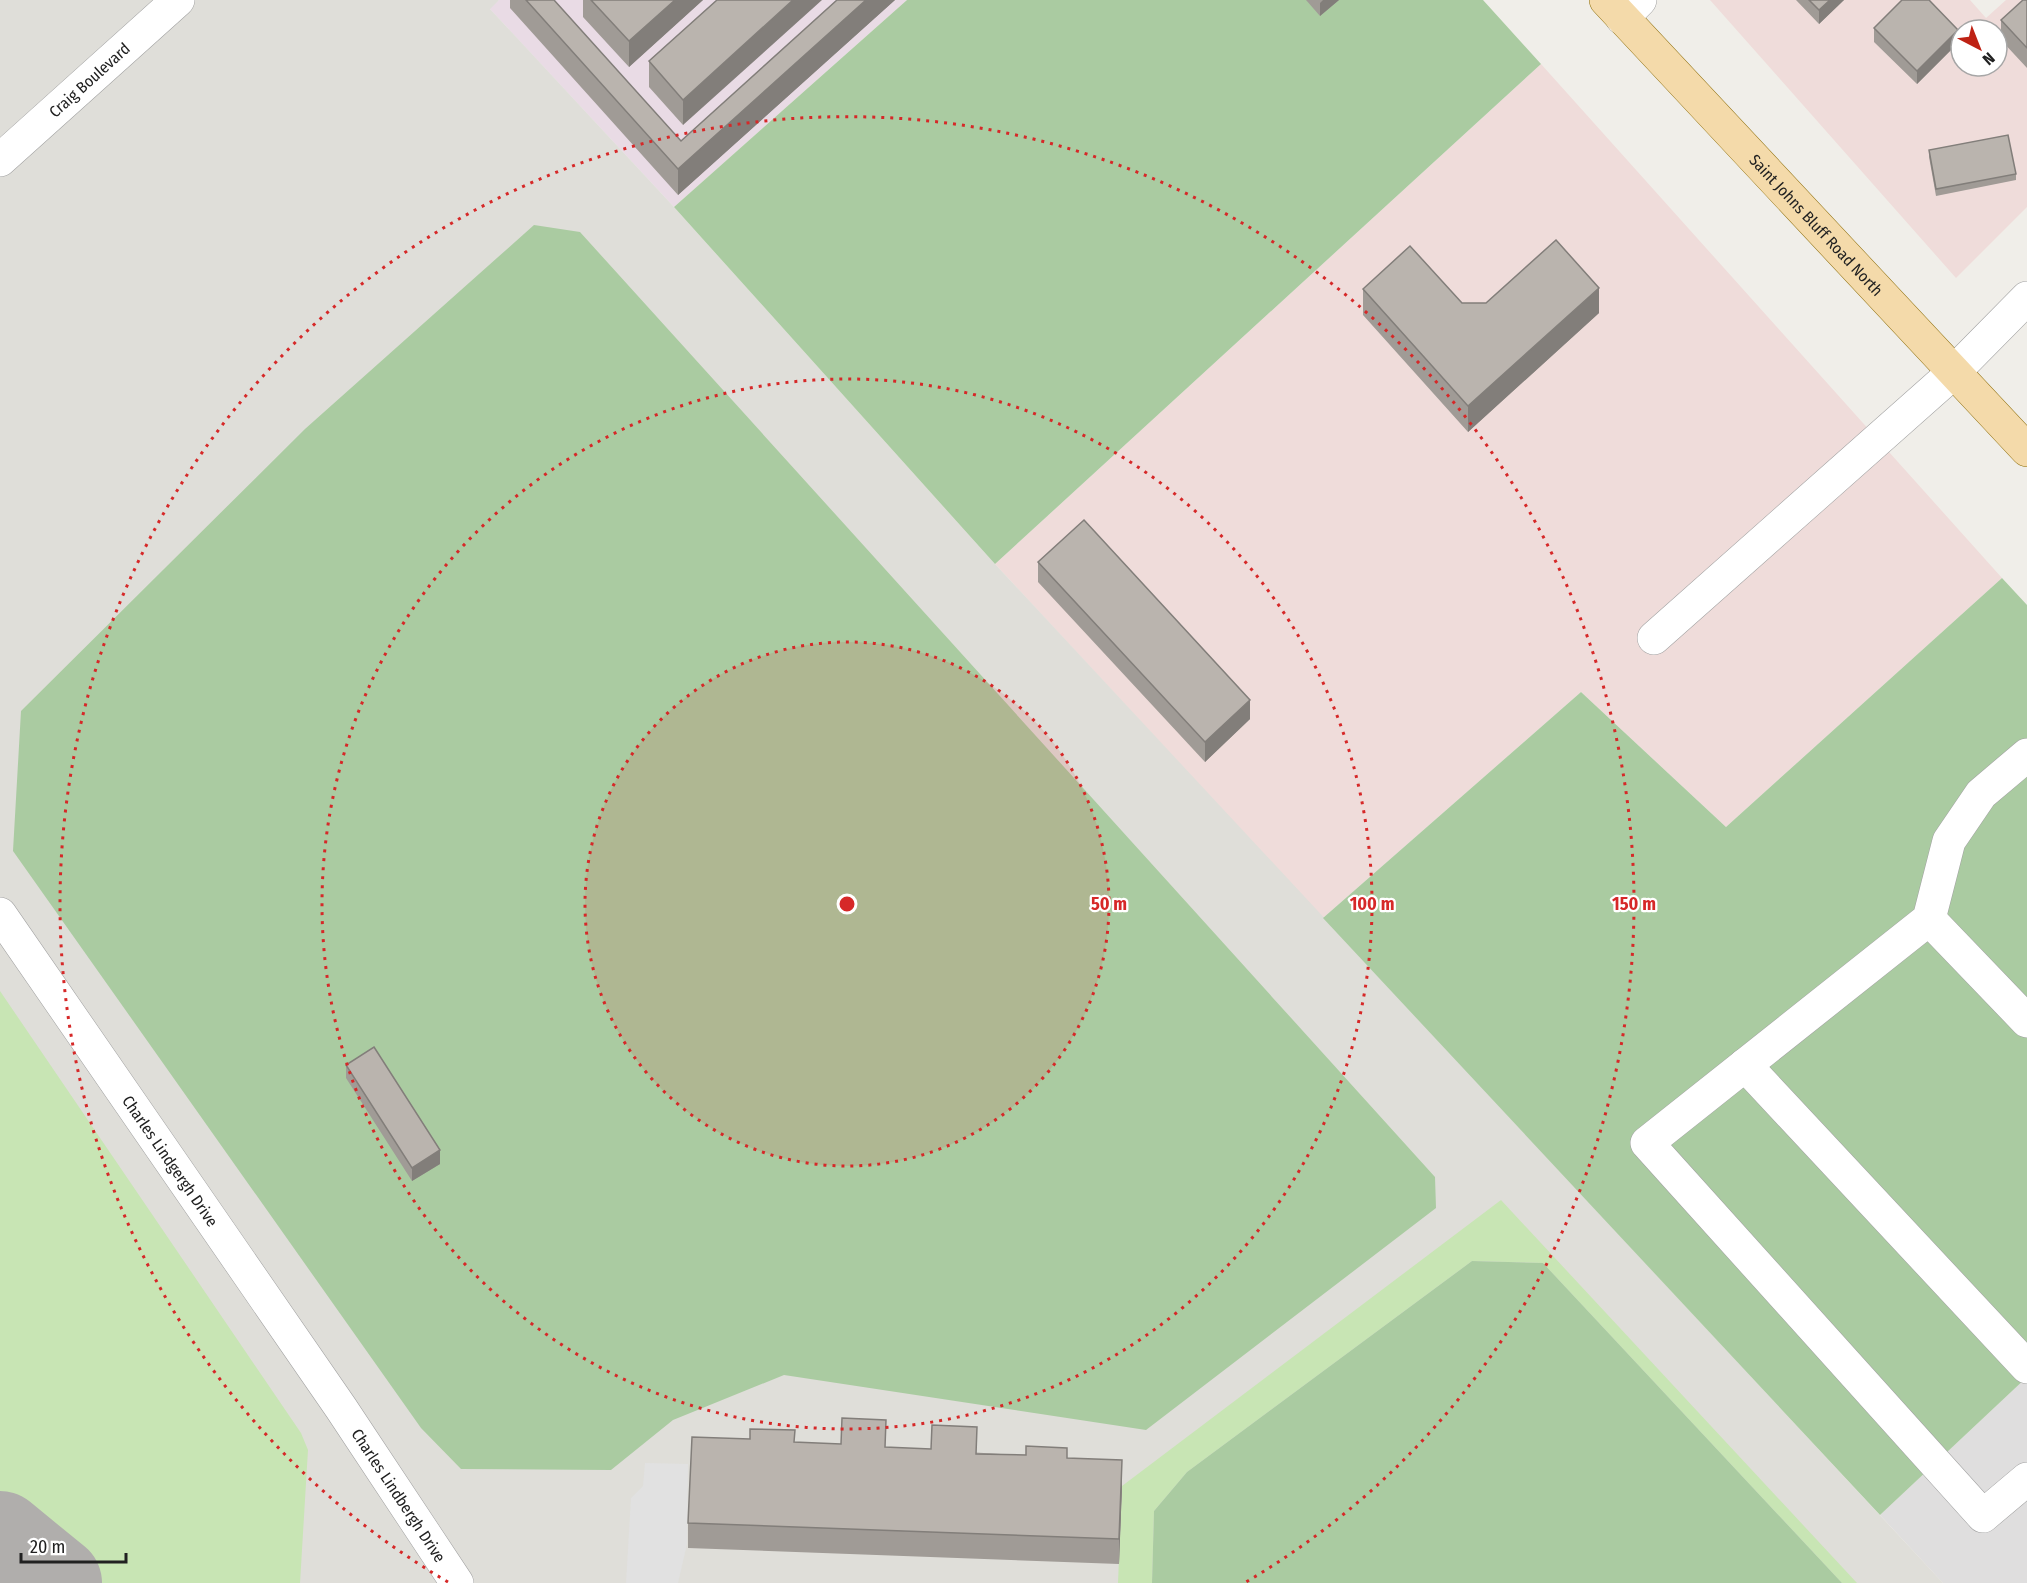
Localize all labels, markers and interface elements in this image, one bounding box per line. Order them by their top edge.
north arrow [1949,18,2009,78]
street label: Craig Boulevard [45,39,134,121]
text: N [1979,49,1999,69]
street label: Saint Johns Bluff Road North [1746,150,1887,300]
text: 50 m [1091,893,1127,915]
text: 100 m [1350,893,1394,915]
text: 150 m [1612,893,1656,915]
centre of rings [837,894,857,914]
street label: Charles Lindgergh Drive [119,1092,222,1230]
street label: Charles Lindbergh Drive [348,1425,450,1566]
scale bar [21,1526,126,1564]
text: 20 m [30,1536,65,1558]

